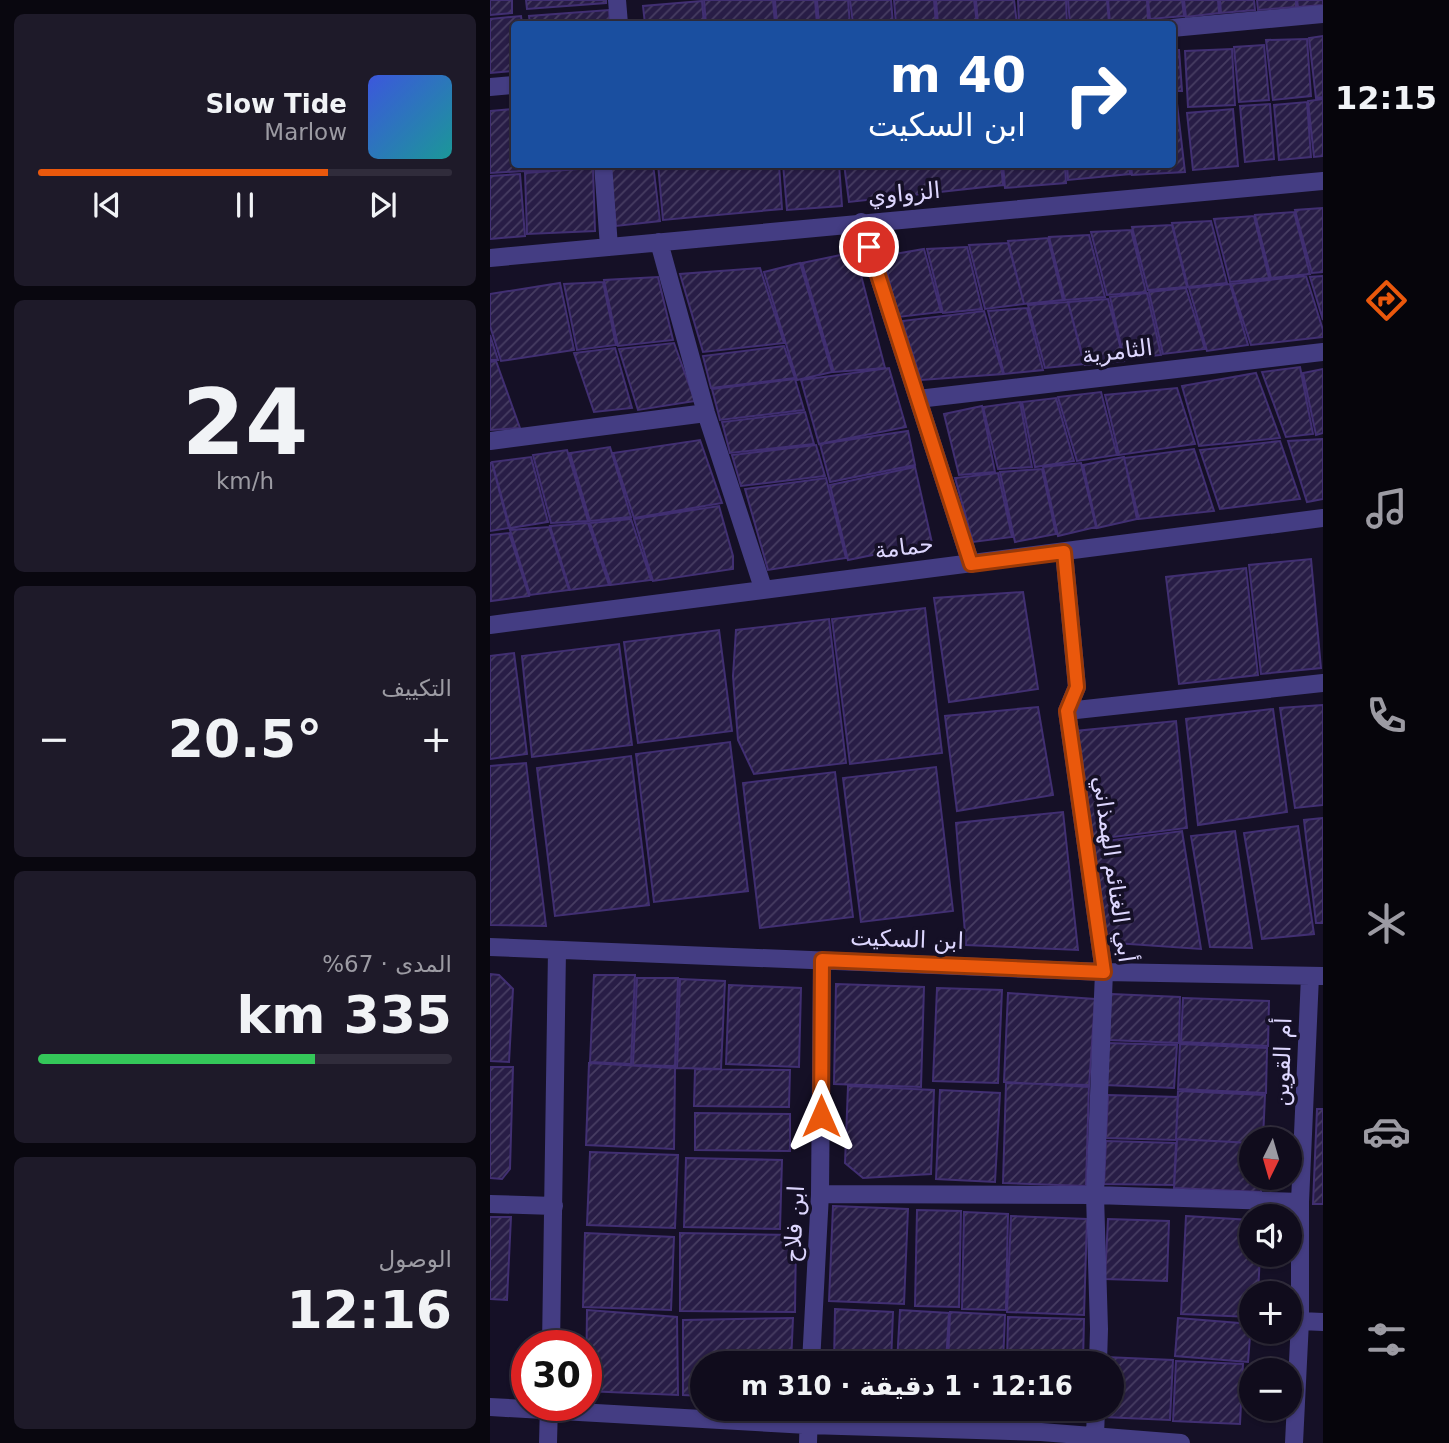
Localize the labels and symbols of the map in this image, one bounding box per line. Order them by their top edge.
street label: الزواوي [867,177,941,210]
pin [839,217,899,277]
street label: الثامرية [1080,334,1154,369]
street label: حمامة [873,530,935,564]
street label: أبي الغنائم الهمذاني [1087,774,1142,964]
street label: ابن السكيت [850,924,964,955]
street label: أم القوين [1265,1017,1298,1107]
position arrow [784,1079,858,1153]
north arrow [1239,1127,1302,1190]
street label: ابن فلاح [779,1185,810,1263]
speed limit sign: 30 [511,1330,602,1421]

